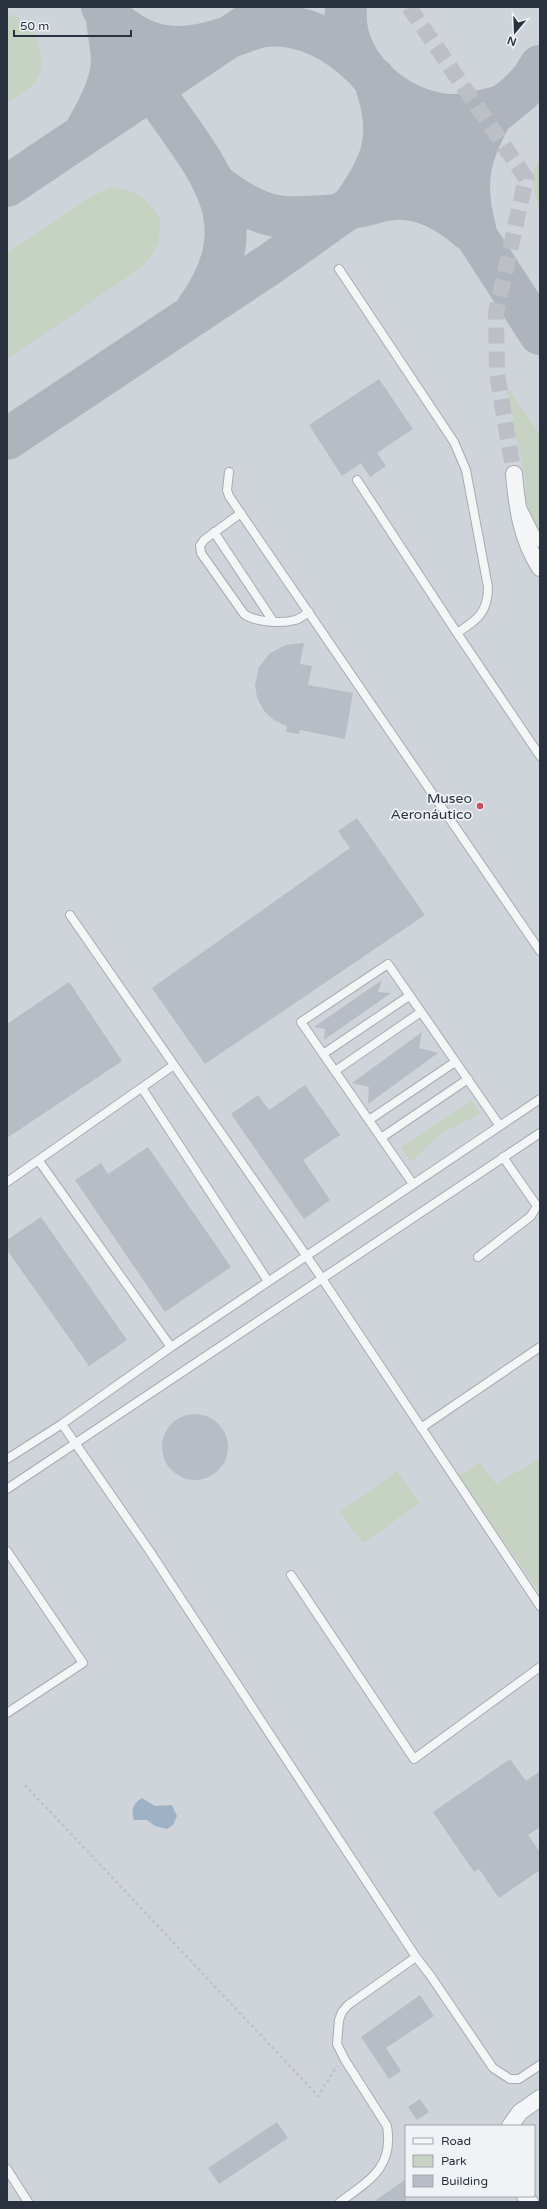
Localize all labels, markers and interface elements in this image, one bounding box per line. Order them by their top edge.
scale bar [14,12,131,38]
north arrow [495,12,535,52]
text: 50 m [20,19,49,33]
text: N [506,33,518,49]
place label: Museo Aeronáutico [391,790,472,823]
marker: Museo Aeronáutico [475,801,485,811]
legend [405,2125,535,2197]
text: Road [441,2134,471,2148]
text: Park [441,2154,467,2168]
text: Building [441,2174,488,2188]

